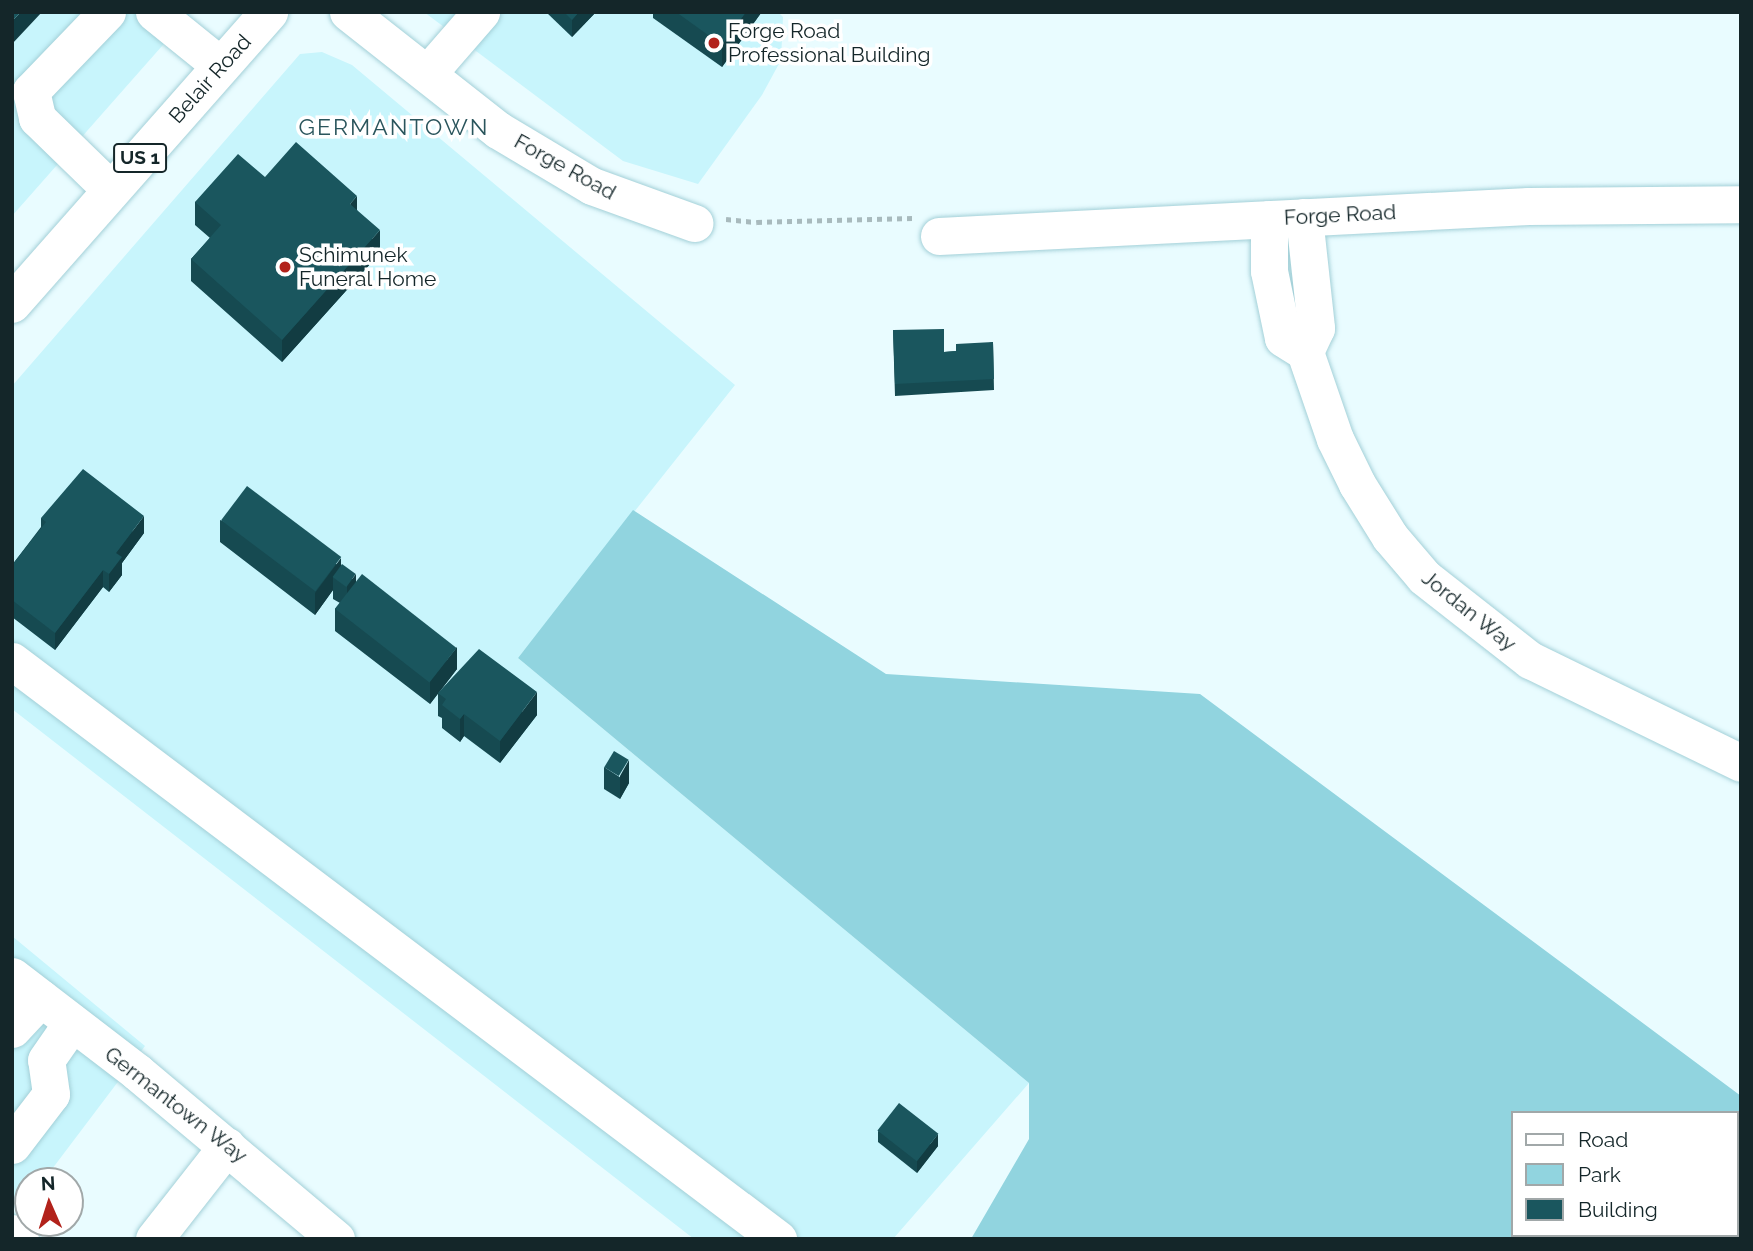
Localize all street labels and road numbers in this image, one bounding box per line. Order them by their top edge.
street label: Belair Road [163,29,257,129]
street label: Forge Road [510,129,620,205]
road number: US 1 [112,142,168,174]
street label: Forge Road [1283,199,1397,231]
street label: Jordan Way [1416,565,1522,657]
street label: Germantown Way [99,1041,253,1169]

